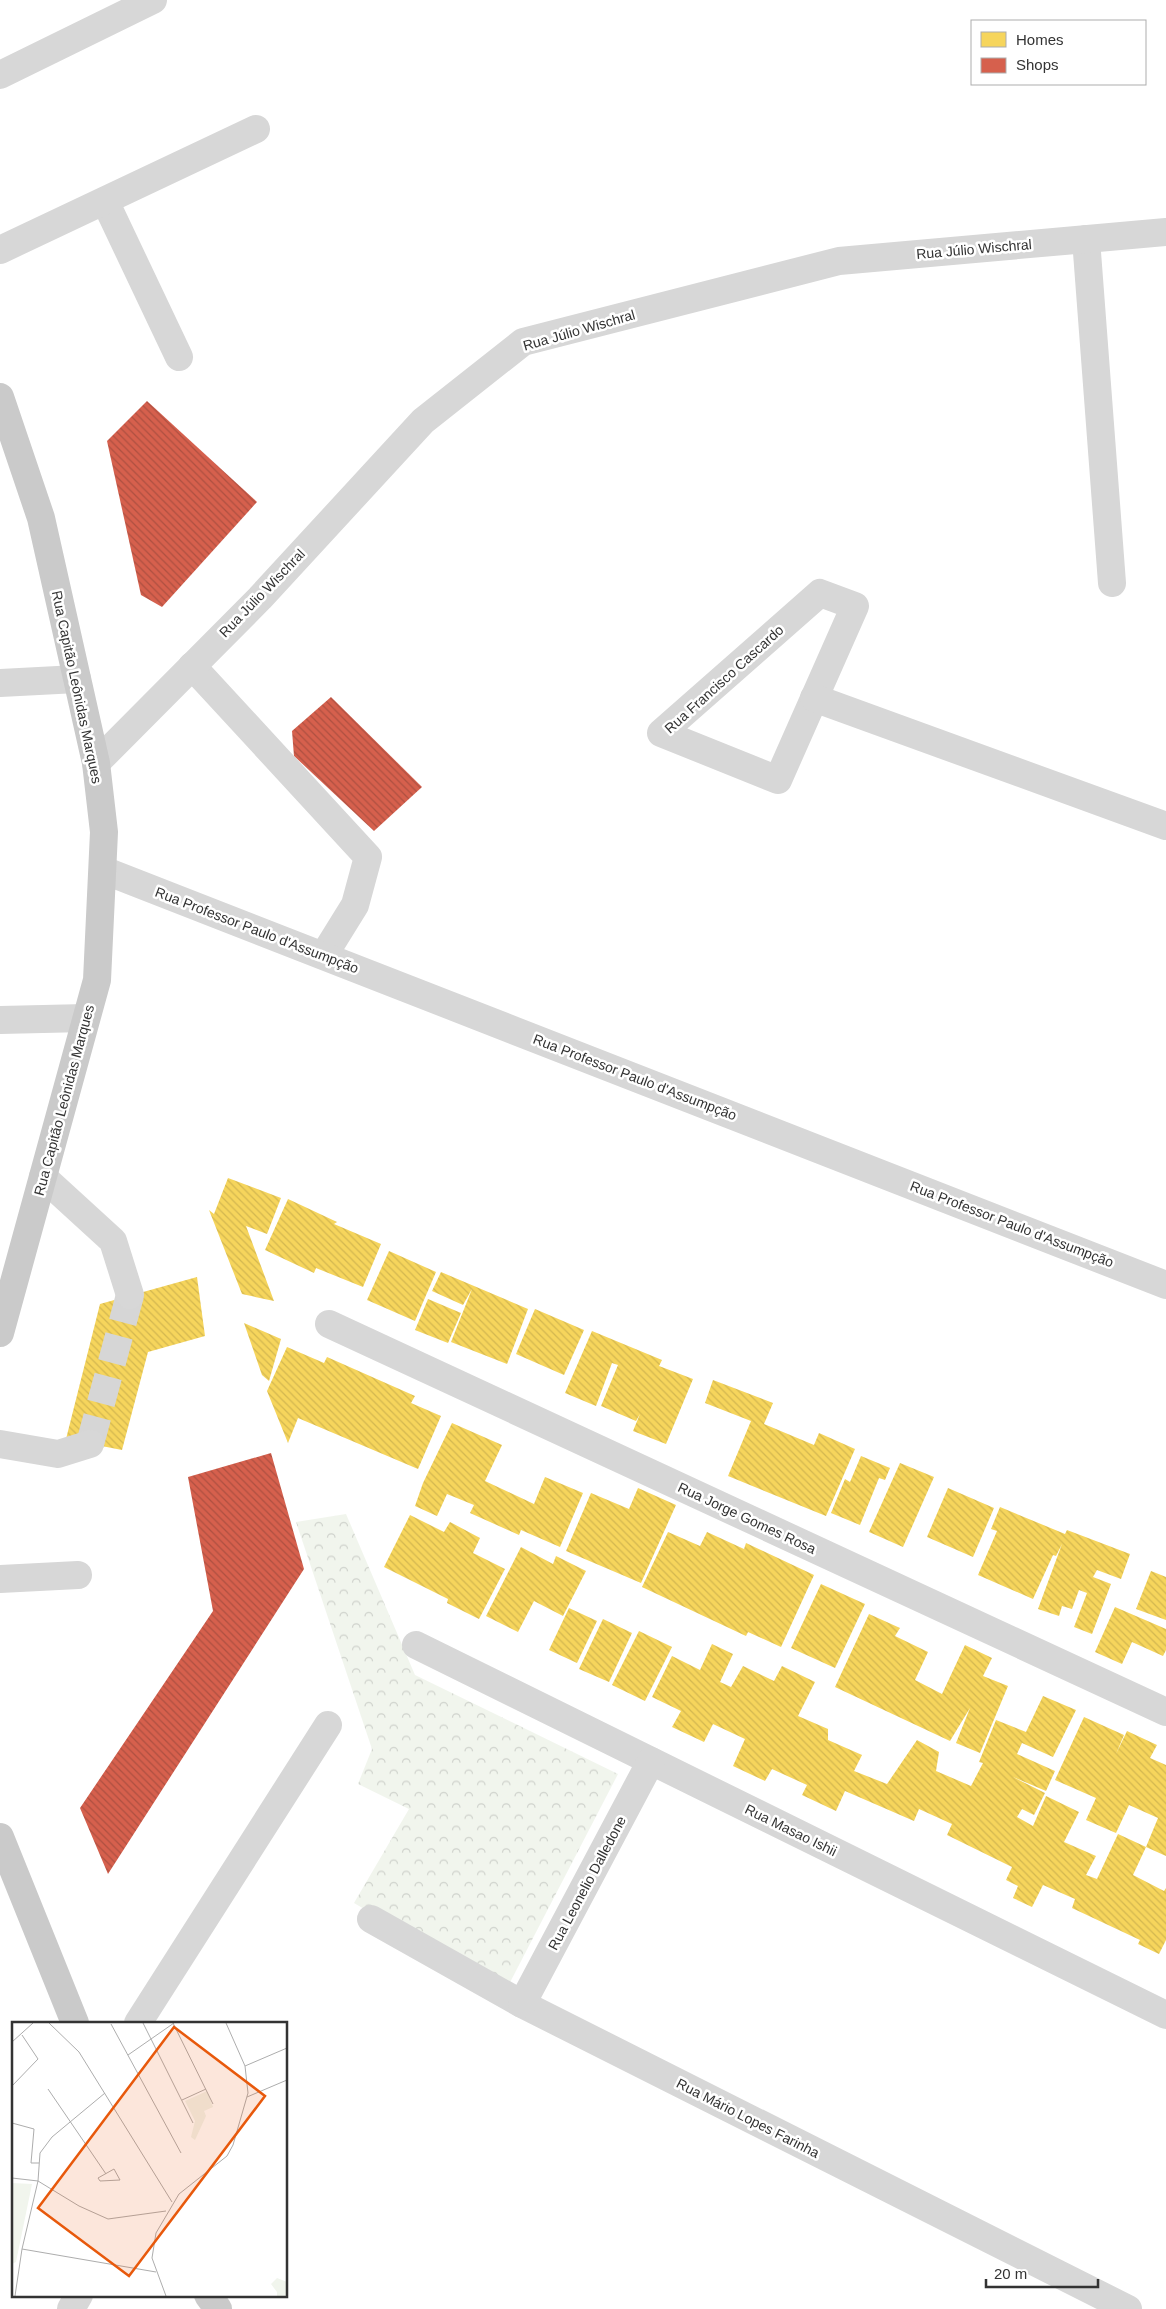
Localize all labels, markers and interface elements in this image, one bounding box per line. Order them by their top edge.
legend [971,20,1146,85]
text: Homes [1016,31,1064,48]
text: Shops [1016,56,1059,73]
street label: Rua Júlio Wischral [916,236,1032,262]
street label: Rua Júlio Wischral [521,306,637,354]
street label: Rua Júlio Wischral [216,546,308,640]
street label: Rua Capitão Leônidas Marques [49,589,105,785]
street label: Rua Francisco Cascardo [661,621,787,736]
street label: Rua Professor Paulo d'Assumpção [153,884,361,976]
street label: Rua Capitão Leônidas Marques [31,1003,97,1197]
street label: Rua Professor Paulo d'Assumpção [531,1031,739,1123]
street label: Rua Professor Paulo d'Assumpção [908,1178,1116,1270]
street label: Rua Jorge Gomes Rosa [676,1479,819,1557]
street label: Rua Masao Ishii [742,1801,840,1859]
street label: Rua Leonelio Dalledone [545,1813,629,1953]
inset map [12,2022,288,2296]
street label: Rua Mário Lopes Farinha [674,2075,822,2161]
scale bar [986,2256,1098,2288]
text: 20 m [994,2265,1027,2282]

